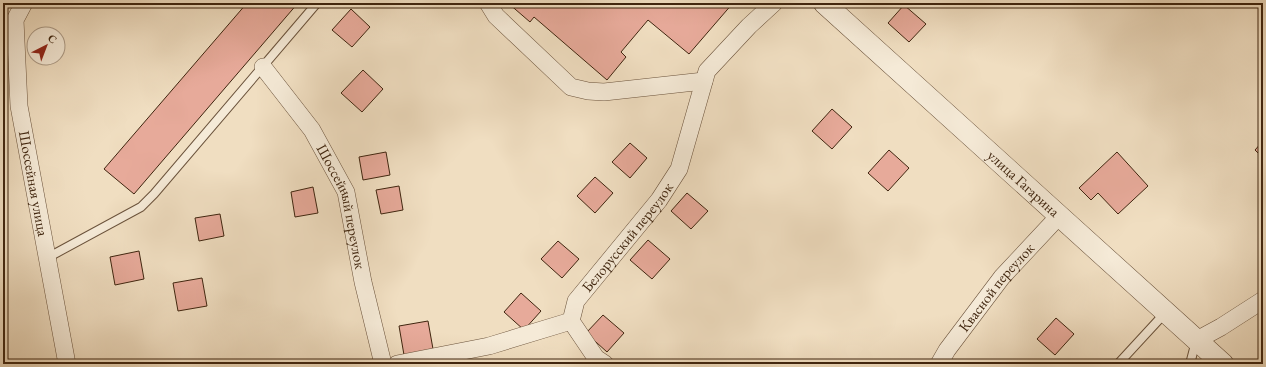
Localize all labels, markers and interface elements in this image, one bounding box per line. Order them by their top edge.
north arrow [26,26,66,66]
text: С [45,31,60,47]
street label: Шоссейная улица [15,129,53,238]
street label: Шоссейный переулок [313,141,370,270]
street label: улица Гагарина [984,146,1064,221]
street label: Белорусский переулок [577,179,677,296]
street label: Квасной переулок [954,239,1038,335]

